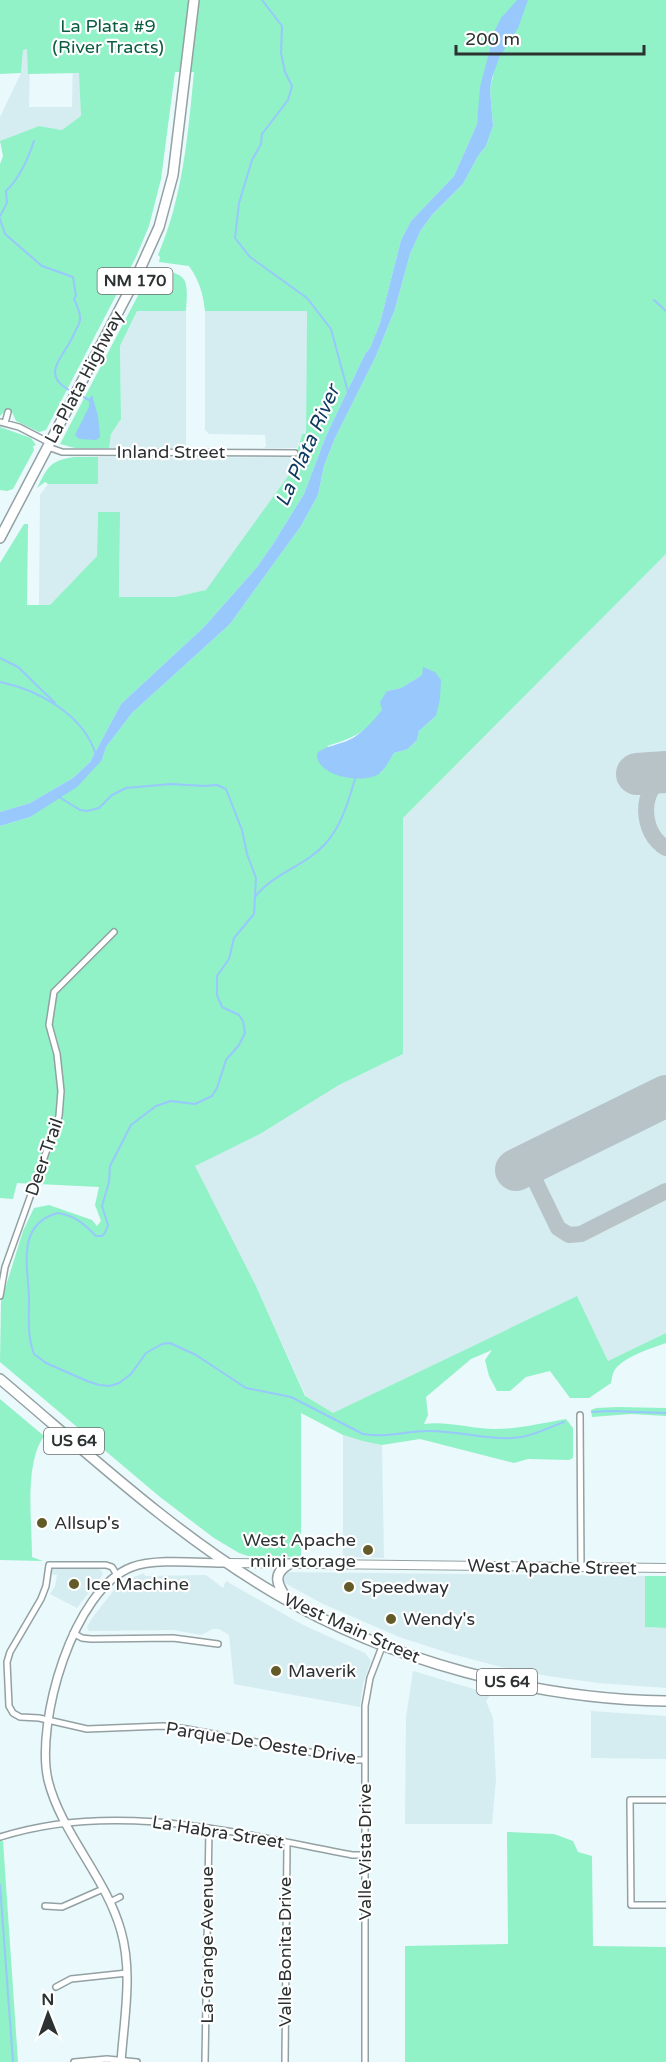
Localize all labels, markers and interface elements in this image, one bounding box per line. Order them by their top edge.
park label: La Plata #9 (River Tracts) [52,15,164,58]
scale bar [456,18,644,56]
text: 200 m [465,28,520,50]
road number: NM 170 [98,268,172,294]
street label: La Plata Highway [40,307,128,447]
water label: La Plata River [271,380,346,510]
street label: Inland Street [117,441,226,463]
street label: Deer Trail [20,1115,68,1199]
road number: US 64 [44,1428,104,1454]
place label: Allsup's [54,1512,120,1534]
marker: Allsup's [35,1516,49,1530]
place label: West Apache mini storage [243,1529,356,1572]
marker: West Apache mini storage [361,1543,375,1557]
street label: West Apache Street [467,1555,637,1579]
place label: Ice Machine [86,1573,189,1595]
place label: Speedway [361,1576,449,1598]
marker: Ice Machine [67,1577,81,1591]
marker: Speedway [342,1580,356,1594]
street label: West Main Street [280,1588,424,1668]
place label: Wendy's [403,1608,475,1630]
marker: Wendy's [384,1612,398,1626]
place label: Maverik [288,1660,356,1682]
marker: Maverik [269,1664,283,1678]
road number: US 64 [477,1669,537,1695]
street label: Parque De Oeste Drive [164,1717,358,1769]
street label: Valle Vista Drive [354,1784,376,1920]
street label: La Habra Street [150,1811,286,1853]
street label: La Grange Avenue [196,1866,218,2024]
street label: Valle Bonita Drive [274,1877,296,2027]
north arrow [18,1984,78,2044]
text: N [41,1990,54,2010]

